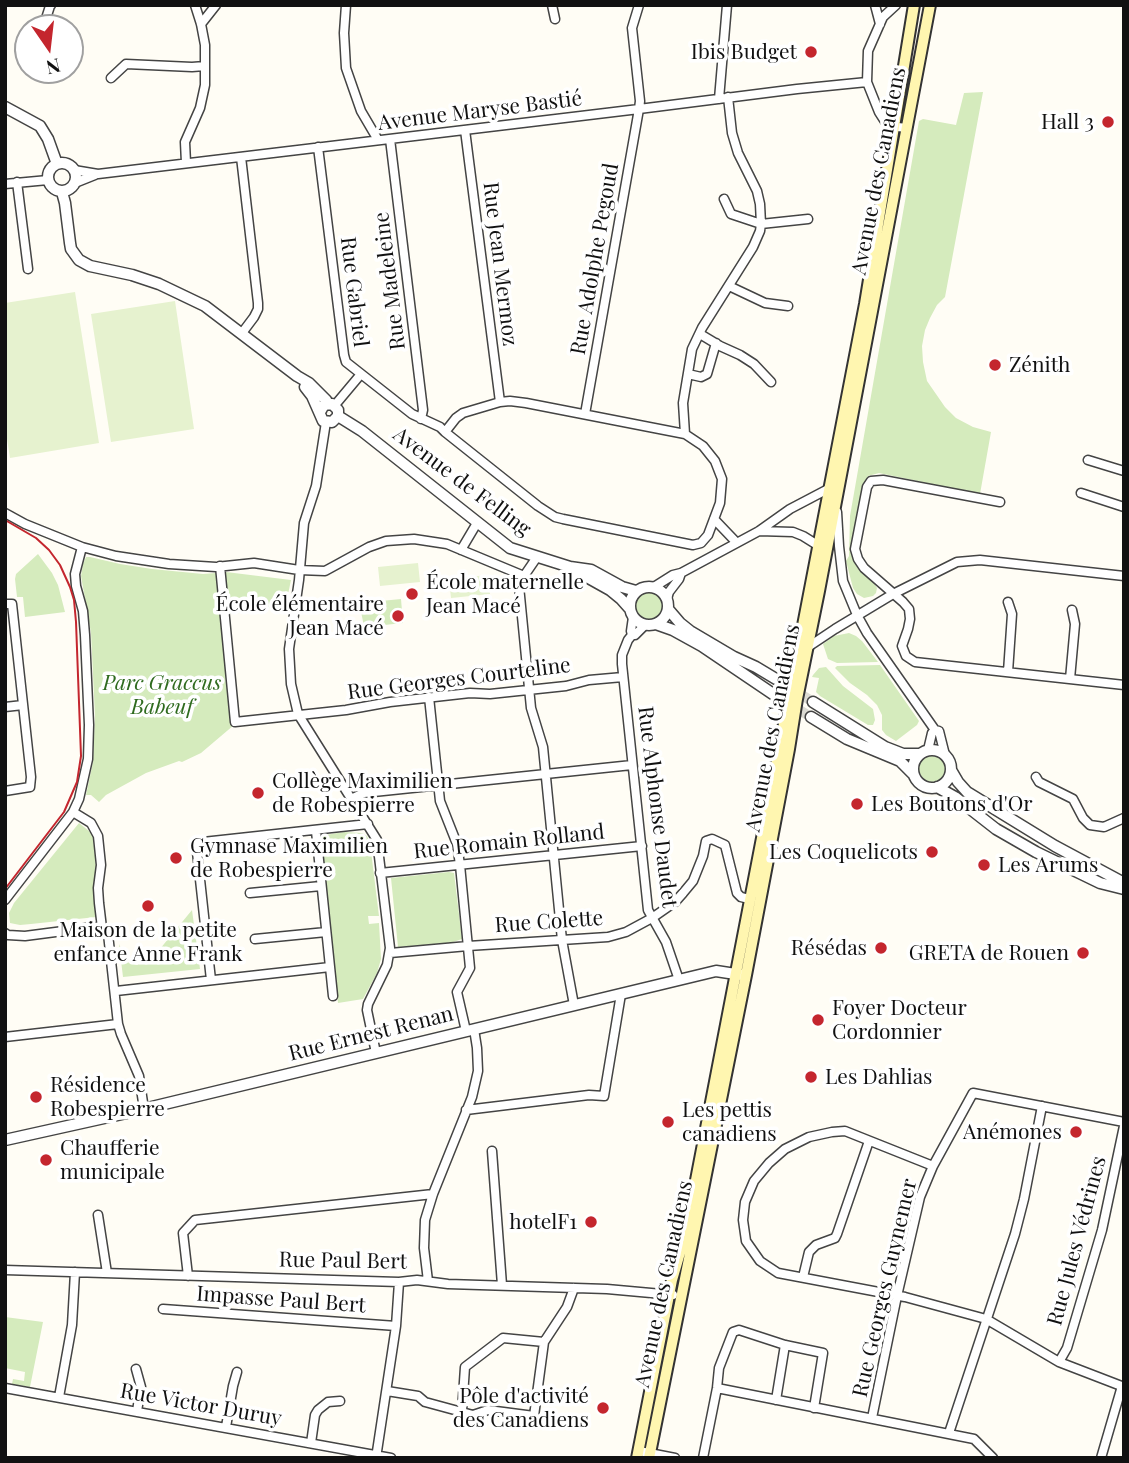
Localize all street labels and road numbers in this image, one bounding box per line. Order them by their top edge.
street label: Avenue des Canadiens [847,65,911,277]
street label: Avenue Maryse Bastié [377,86,583,136]
street label: Rue Adolphe Pegoud [566,161,624,357]
street label: Rue Jean Mermoz [477,181,523,347]
street label: Rue Madeleine [369,211,411,351]
street label: Rue Gabriel [335,236,373,348]
street label: Avenue de Felling [388,422,536,542]
street label: Avenue des Canadiens [741,622,805,834]
street label: Rue Georges Courteline [346,653,572,705]
street label: Rue Alphonse Daudet [632,705,682,909]
street label: Rue Romain Rolland [412,819,606,865]
street label: Rue Colette [494,906,604,938]
street label: Rue Ernest Renan [286,1001,456,1067]
street label: Rue Jules Védrines [1042,1154,1112,1328]
street label: Rue Georges Guynemer [848,1176,922,1400]
street label: Avenue des Canadiens [630,1178,698,1390]
street label: Rue Paul Bert [279,1247,407,1275]
street label: Impasse Paul Bert [196,1282,366,1318]
street label: Rue Victor Duruy [118,1378,284,1432]

